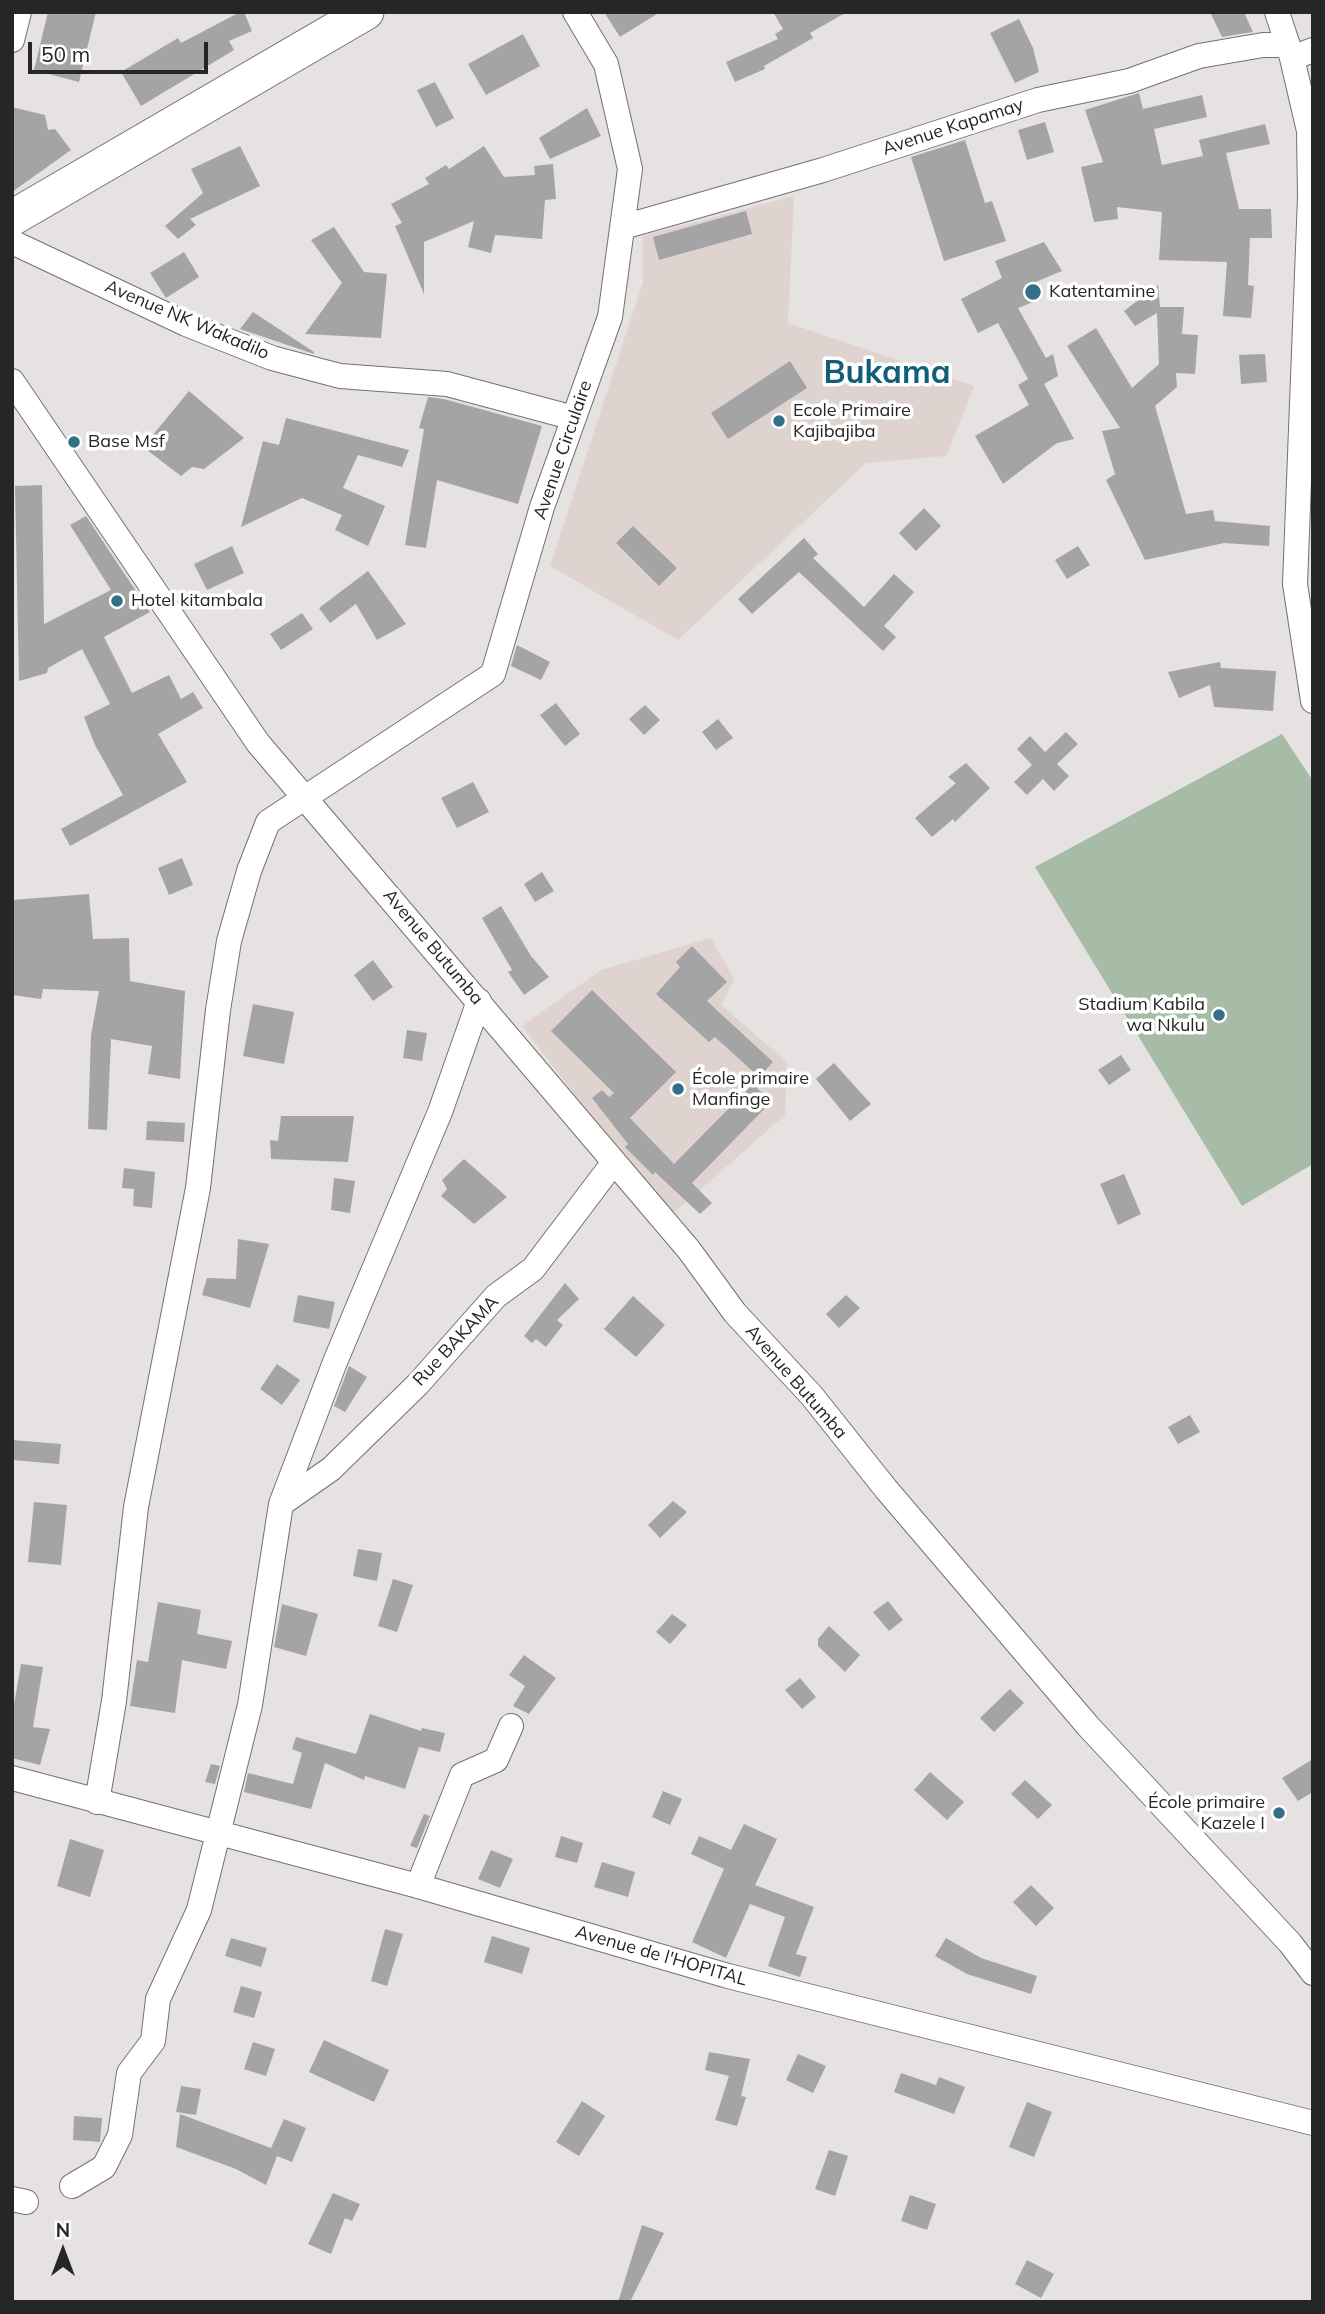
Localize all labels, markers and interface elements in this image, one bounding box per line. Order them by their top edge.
scale bar [32,28,212,72]
text: 50 m [41,41,90,67]
street label: Avenue Kapamay [880,94,1026,160]
street label: Avenue NK Wakadilo [102,276,272,364]
place label: Katentamine [1049,281,1155,303]
marker: Katentamine [1023,282,1043,302]
district label: Bukama [823,354,951,392]
street label: Avenue Circulaire [529,378,597,522]
place label: Ecole Primaire Kajibajiba [793,400,911,442]
marker: Ecole Primaire Kajibajiba [771,413,787,429]
place label: Base Msf [88,431,165,453]
marker: Base Msf [66,434,82,450]
place label: Hotel kitambala [131,590,263,612]
marker: Hotel kitambala [109,593,125,609]
street label: Avenue Butumba [378,885,488,1009]
place label: Stadium Kabila wa Nkulu [1078,994,1205,1036]
marker: Stadium Kabila wa Nkulu [1211,1007,1227,1023]
place label: École primaire Manfinge [692,1068,809,1110]
marker: École primaire Manfinge [670,1081,686,1097]
street label: Rue BAKAMA [409,1291,503,1391]
street label: Avenue Butumba [741,1321,851,1443]
place label: École primaire Kazele I [1148,1792,1265,1834]
marker: École primaire Kazele I [1271,1805,1287,1821]
street label: Avenue de l'HOPITAL [573,1921,749,1991]
north arrow [28,2216,98,2286]
text: N [56,2218,70,2242]

